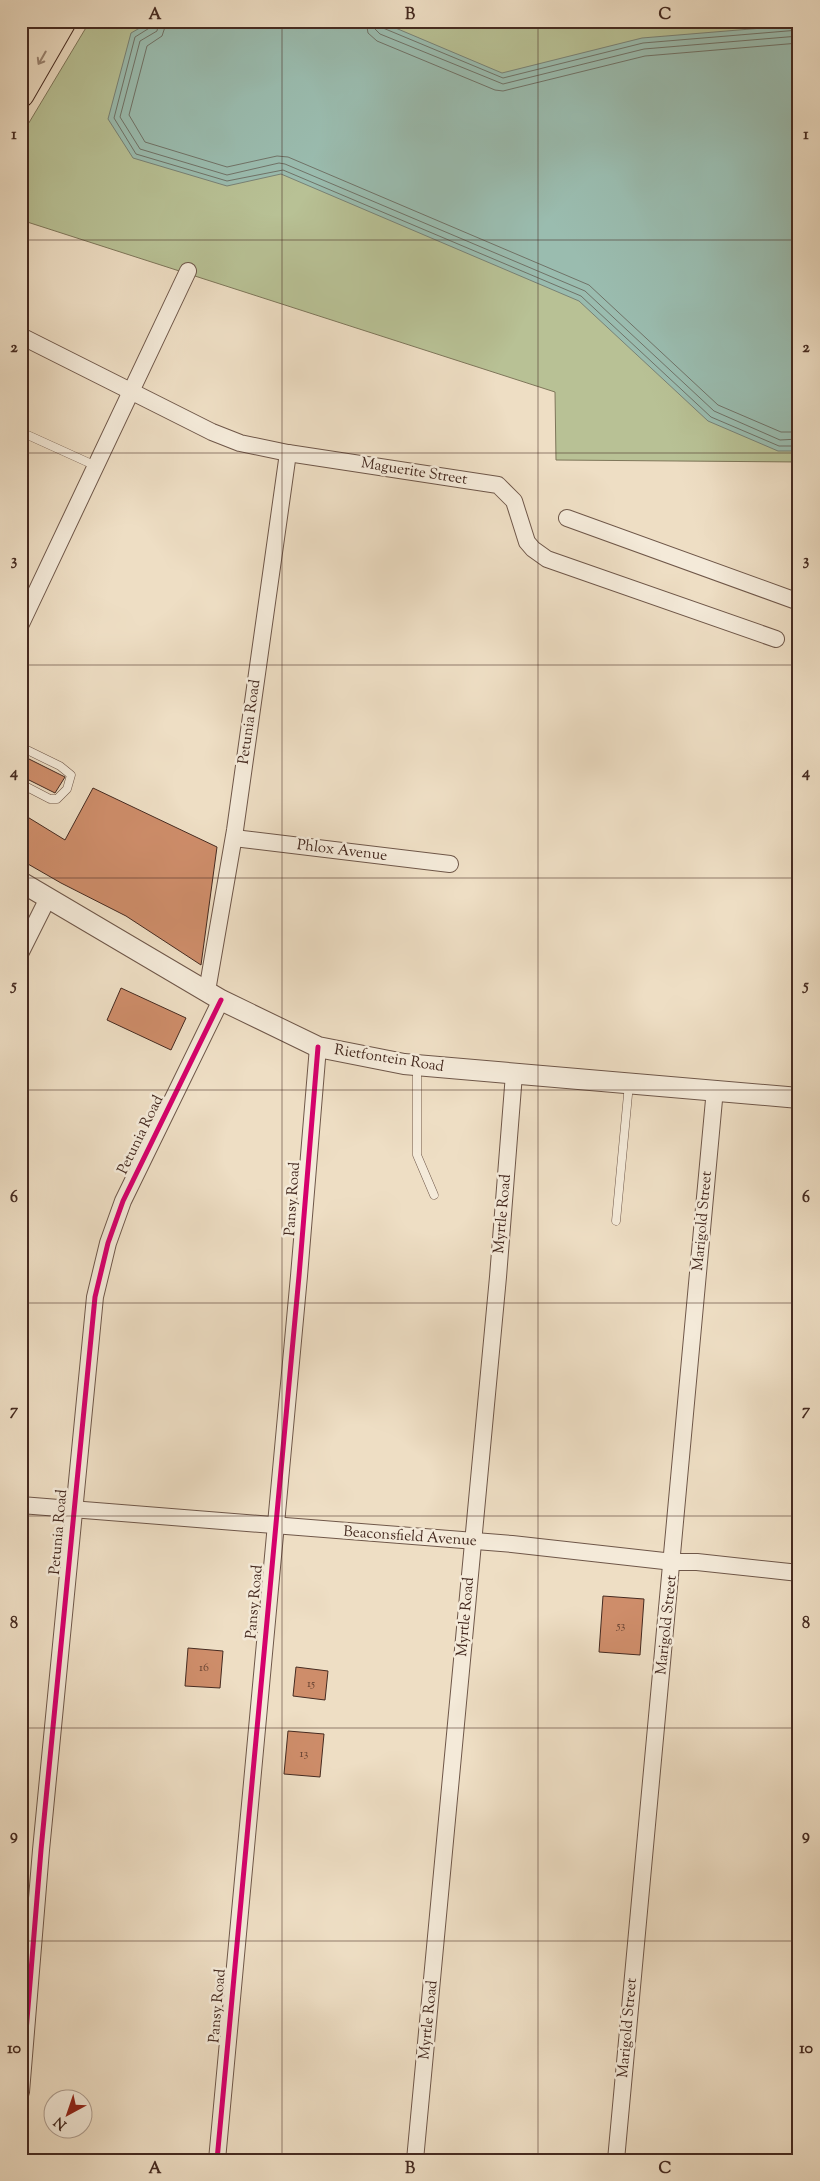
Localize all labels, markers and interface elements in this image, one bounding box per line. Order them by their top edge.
text: A [149,4,162,27]
text: B [405,4,415,27]
text: C [659,4,672,27]
one-way arrow [37,50,47,65]
text: 1 [11,124,17,147]
text: 1 [803,124,809,147]
text: 2 [10,337,18,360]
text: 2 [802,337,810,360]
street label: Maguerite Street [359,453,469,491]
text: 3 [11,550,18,573]
text: 3 [803,550,810,573]
street label: Petunia Road [234,678,266,766]
text: 4 [9,762,18,785]
text: 4 [801,762,810,785]
street label: Phlox Avenue [296,835,388,867]
text: 5 [9,975,17,998]
text: 5 [801,975,809,998]
street label: Rietfontein Road [333,1040,446,1078]
street label: Petunia Road [113,1092,169,1178]
street label: Pansy Road [280,1161,306,1237]
street label: Marigold Street [688,1170,718,1272]
street label: Myrtle Road [489,1173,517,1255]
text: 6 [10,1187,18,1210]
text: 6 [802,1187,810,1210]
text: 7 [10,1400,19,1423]
text: 7 [802,1400,811,1423]
street label: Petunia Road [45,1488,73,1575]
street label: Beaconsfield Avenue [343,1522,477,1552]
street label: Pansy Road [241,1564,269,1640]
street label: Marigold Street [651,1574,683,1676]
street label: Myrtle Road [452,1576,480,1658]
text: 8 [10,1613,18,1636]
text: 8 [802,1613,810,1636]
house number: 53 [616,1617,626,1635]
house number: 16 [199,1659,209,1677]
house number: 15 [307,1675,315,1693]
house number: 13 [300,1745,309,1763]
text: 9 [10,1825,18,1848]
text: 9 [802,1825,810,1848]
street label: Pansy Road [204,1968,232,2044]
street label: Marigold Street [613,1977,643,2079]
street label: Myrtle Road [414,1979,444,2061]
text: 10 [7,2038,21,2061]
text: 10 [799,2038,813,2061]
north arrow [42,2088,92,2138]
text: N [50,2111,72,2134]
text: A [149,2158,162,2181]
text: B [405,2158,415,2181]
text: C [659,2158,672,2181]

